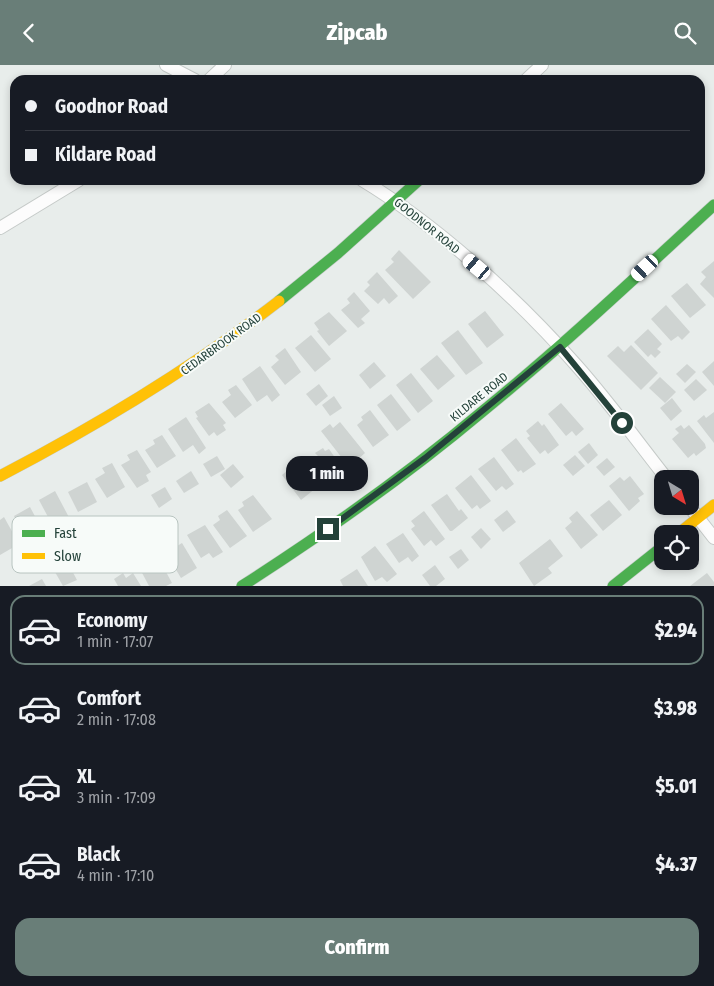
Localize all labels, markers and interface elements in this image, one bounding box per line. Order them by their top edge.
icon: back [15,19,43,47]
text: Zipcab [326,19,388,46]
icon: search [671,19,699,47]
text: Goodnor Road [55,95,168,118]
text: Kildare Road [55,143,156,166]
street label: GOODNOR ROAD [391,195,463,257]
car [460,252,493,282]
car [628,252,661,284]
street label: CEDARBROOK ROAD [178,310,264,378]
street label: KILDARE ROAD [447,369,511,424]
route start [611,412,633,434]
callout: 1 min [287,457,369,491]
text: 1 min [310,464,344,483]
north arrow [654,470,699,515]
map controls [654,470,699,570]
legend [12,516,178,573]
route end [317,518,339,540]
text: Fast [54,525,77,542]
button: locate [654,525,699,570]
text: Slow [54,548,81,565]
icon: car [17,608,62,653]
text: Economy [77,609,147,632]
text: $2.94 [655,619,697,642]
text: 1 min · 17:07 [77,632,153,651]
icon: car [17,686,62,731]
text: Comfort [77,687,141,710]
text: $3.98 [654,697,697,720]
text: 2 min · 17:08 [77,710,156,729]
icon: car [17,764,62,809]
text: XL [77,765,96,788]
text: $5.01 [655,775,697,798]
text: 3 min · 17:09 [77,788,156,807]
icon: car [17,842,62,887]
text: Black [77,843,120,866]
text: $4.37 [655,853,697,876]
text: 4 min · 17:10 [77,866,154,885]
button: Confirm [15,918,699,976]

